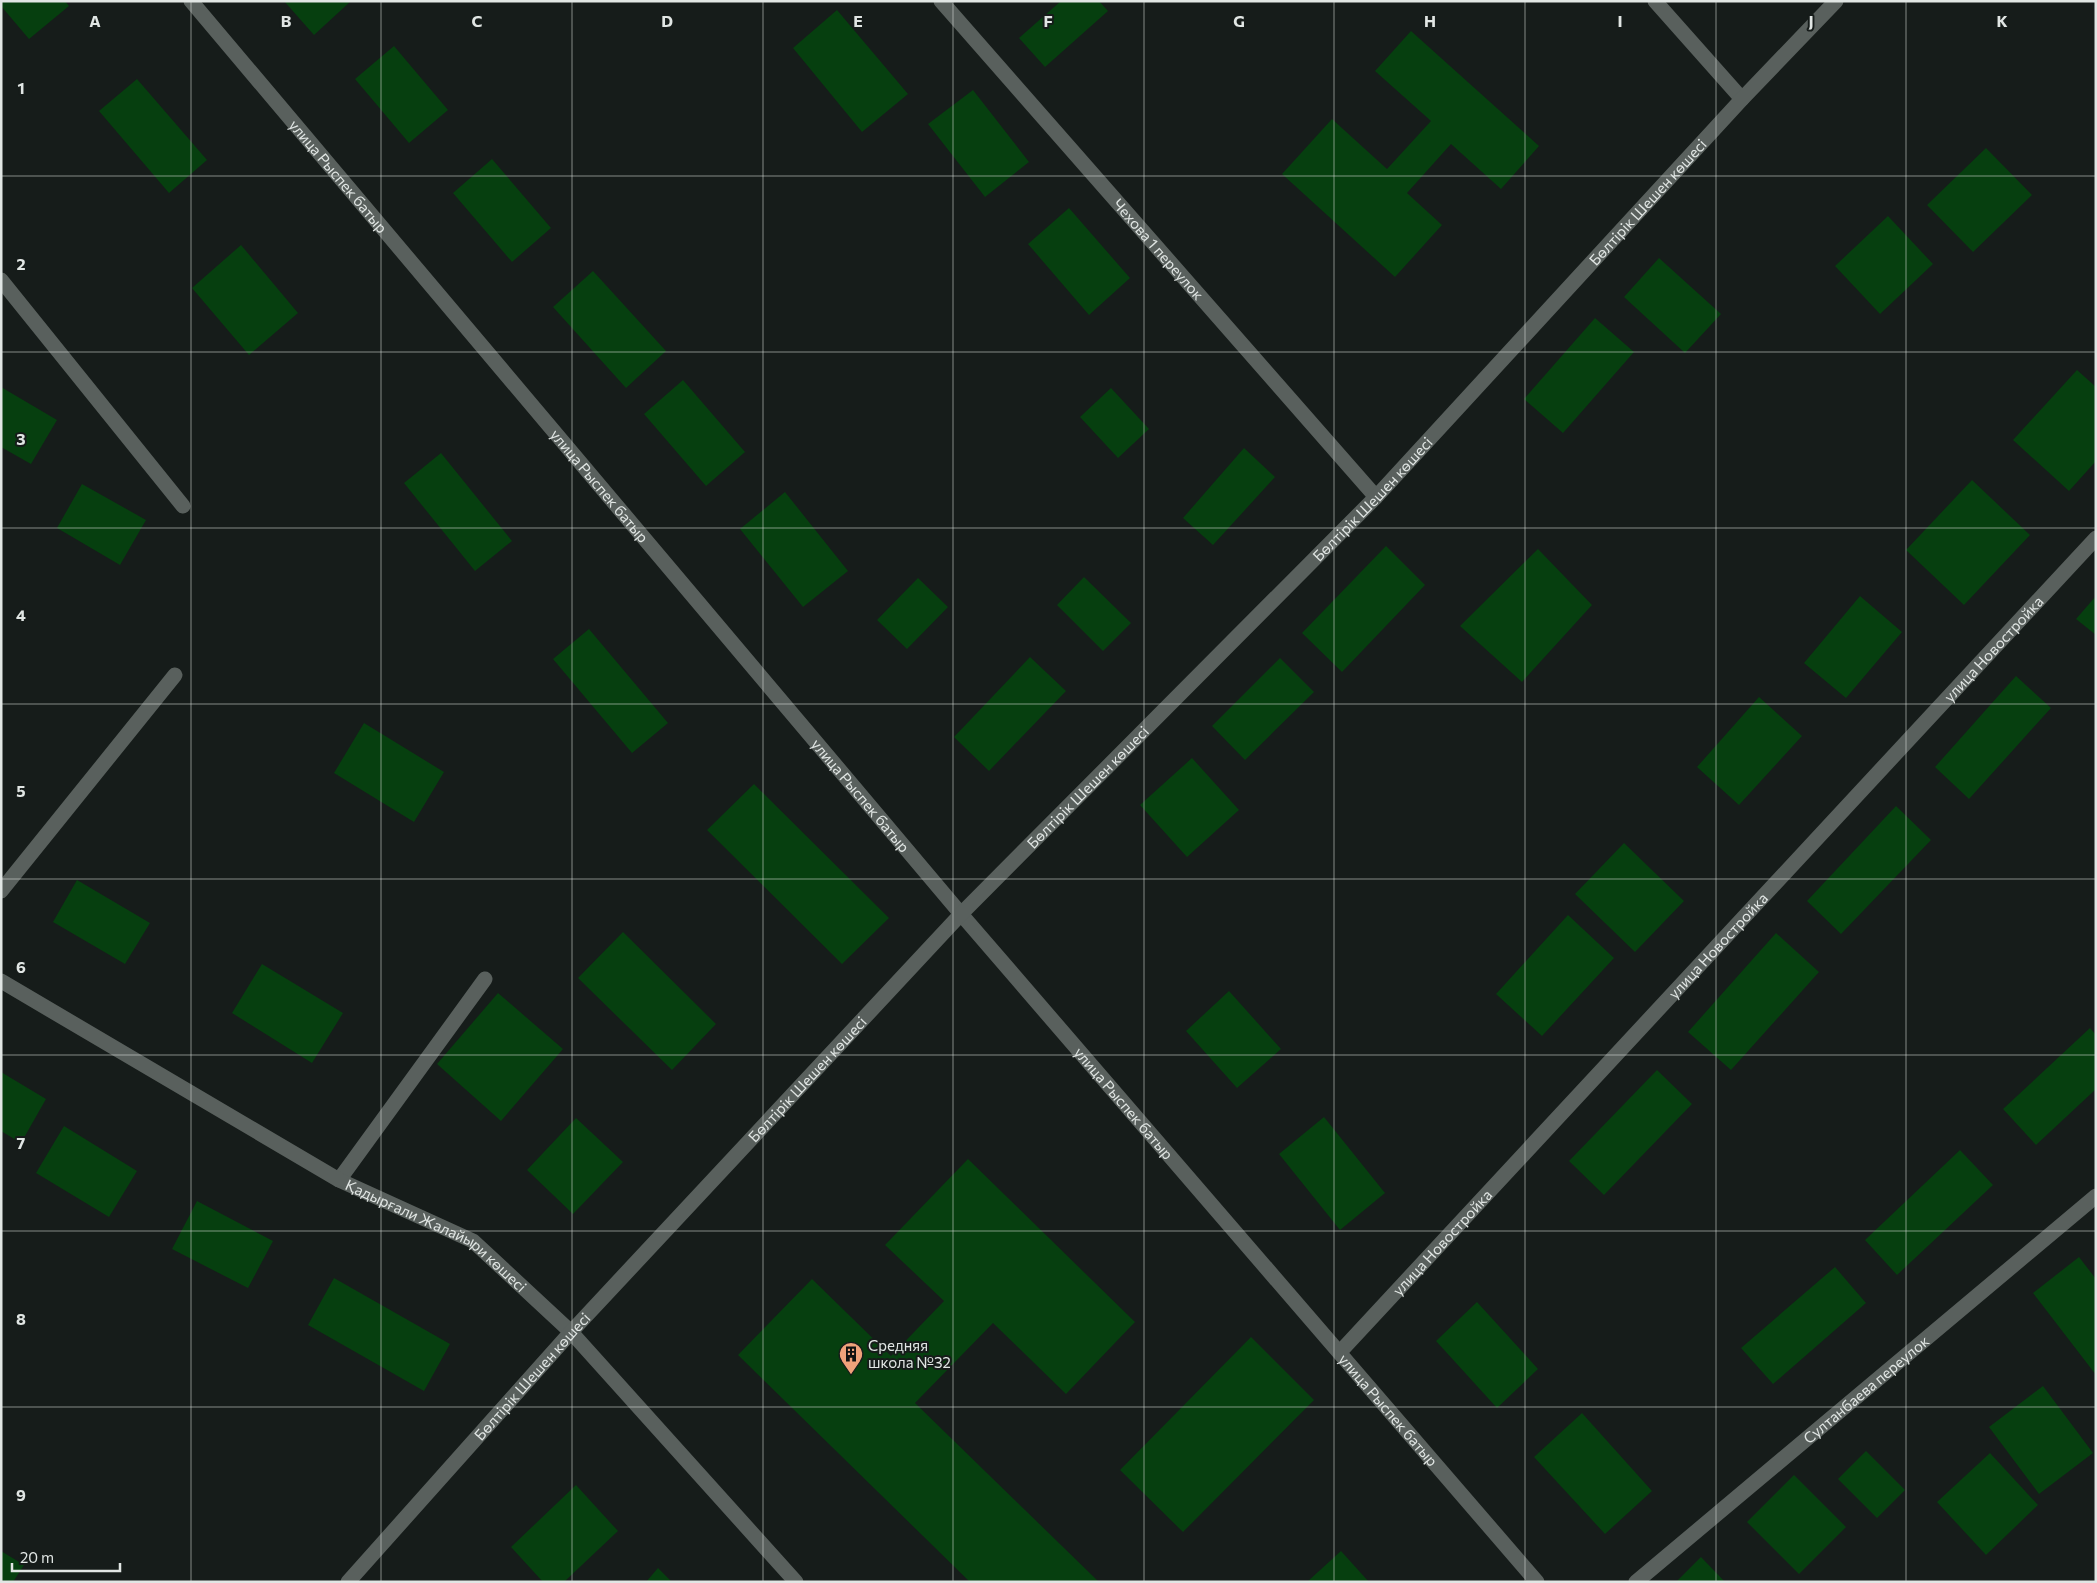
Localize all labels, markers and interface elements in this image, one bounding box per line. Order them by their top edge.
text: A [89,11,101,30]
text: B [281,11,292,30]
text: C [472,11,483,30]
text: D [661,11,673,30]
text: E [853,11,863,30]
text: F [1043,11,1053,30]
text: G [1233,11,1245,30]
text: H [1424,11,1436,30]
text: I [1617,11,1623,30]
text: J [1808,11,1814,30]
text: K [1996,11,2008,30]
text: 1 [17,78,25,97]
street label: улица Рыспек батыр [286,116,391,236]
street label: Бөлтірік Шешен көшесі [1585,135,1710,269]
street label: Чехова 1 переулок [1109,195,1208,303]
text: 2 [16,254,26,273]
street label: улица Рыспек батыр [547,425,653,546]
text: 3 [16,429,26,448]
street label: Бөлтірік Шешен көшесі [1309,433,1436,565]
street label: улица Новостройка [1940,592,2047,705]
text: 4 [16,605,26,624]
street label: Бөлтірік Шешен көшесі [1023,722,1152,852]
street label: улица Рыспек батыр [808,735,914,856]
text: 5 [16,781,26,800]
street label: улица Новостройка [1664,889,1771,1002]
text: 6 [16,957,26,976]
street label: Бөлтірік Шешен көшесі [744,1013,870,1146]
street label: улица Рыспек батыр [1071,1043,1177,1163]
text: 7 [17,1133,26,1152]
street label: Қадырғали Жалайыри көшесі [343,1175,531,1295]
street label: улица Новостройка [1389,1185,1496,1299]
text: 8 [16,1309,26,1328]
street label: Бөлтірік Шешен көшесі [470,1309,594,1444]
street label: Султанбаева переулок [1799,1331,1932,1447]
place label: Средняя школа №32 [868,1336,951,1371]
building icon: Средняя школа №32 [838,1341,864,1375]
street label: улица Рыспек батыр [1335,1350,1442,1470]
text: 9 [16,1485,26,1504]
scale bar [12,1540,120,1572]
text: 20 m [20,1548,54,1566]

